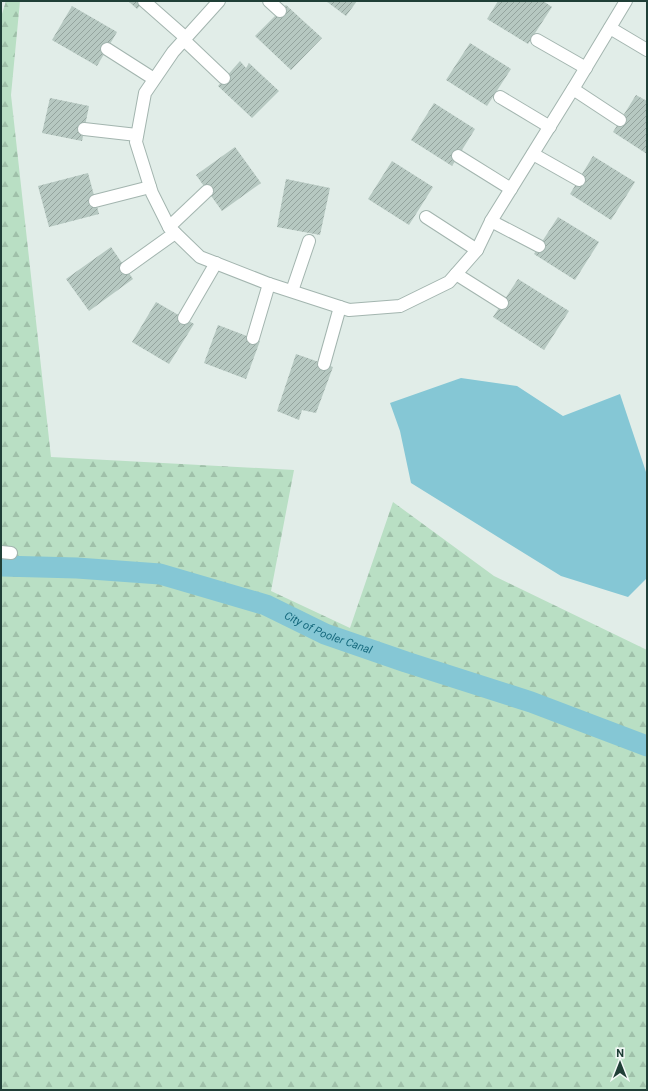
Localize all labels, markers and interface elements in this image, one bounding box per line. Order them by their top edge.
water label: City of Pooler Canal [282,609,374,656]
north arrow [600,1043,640,1083]
text: N [616,1047,624,1060]

